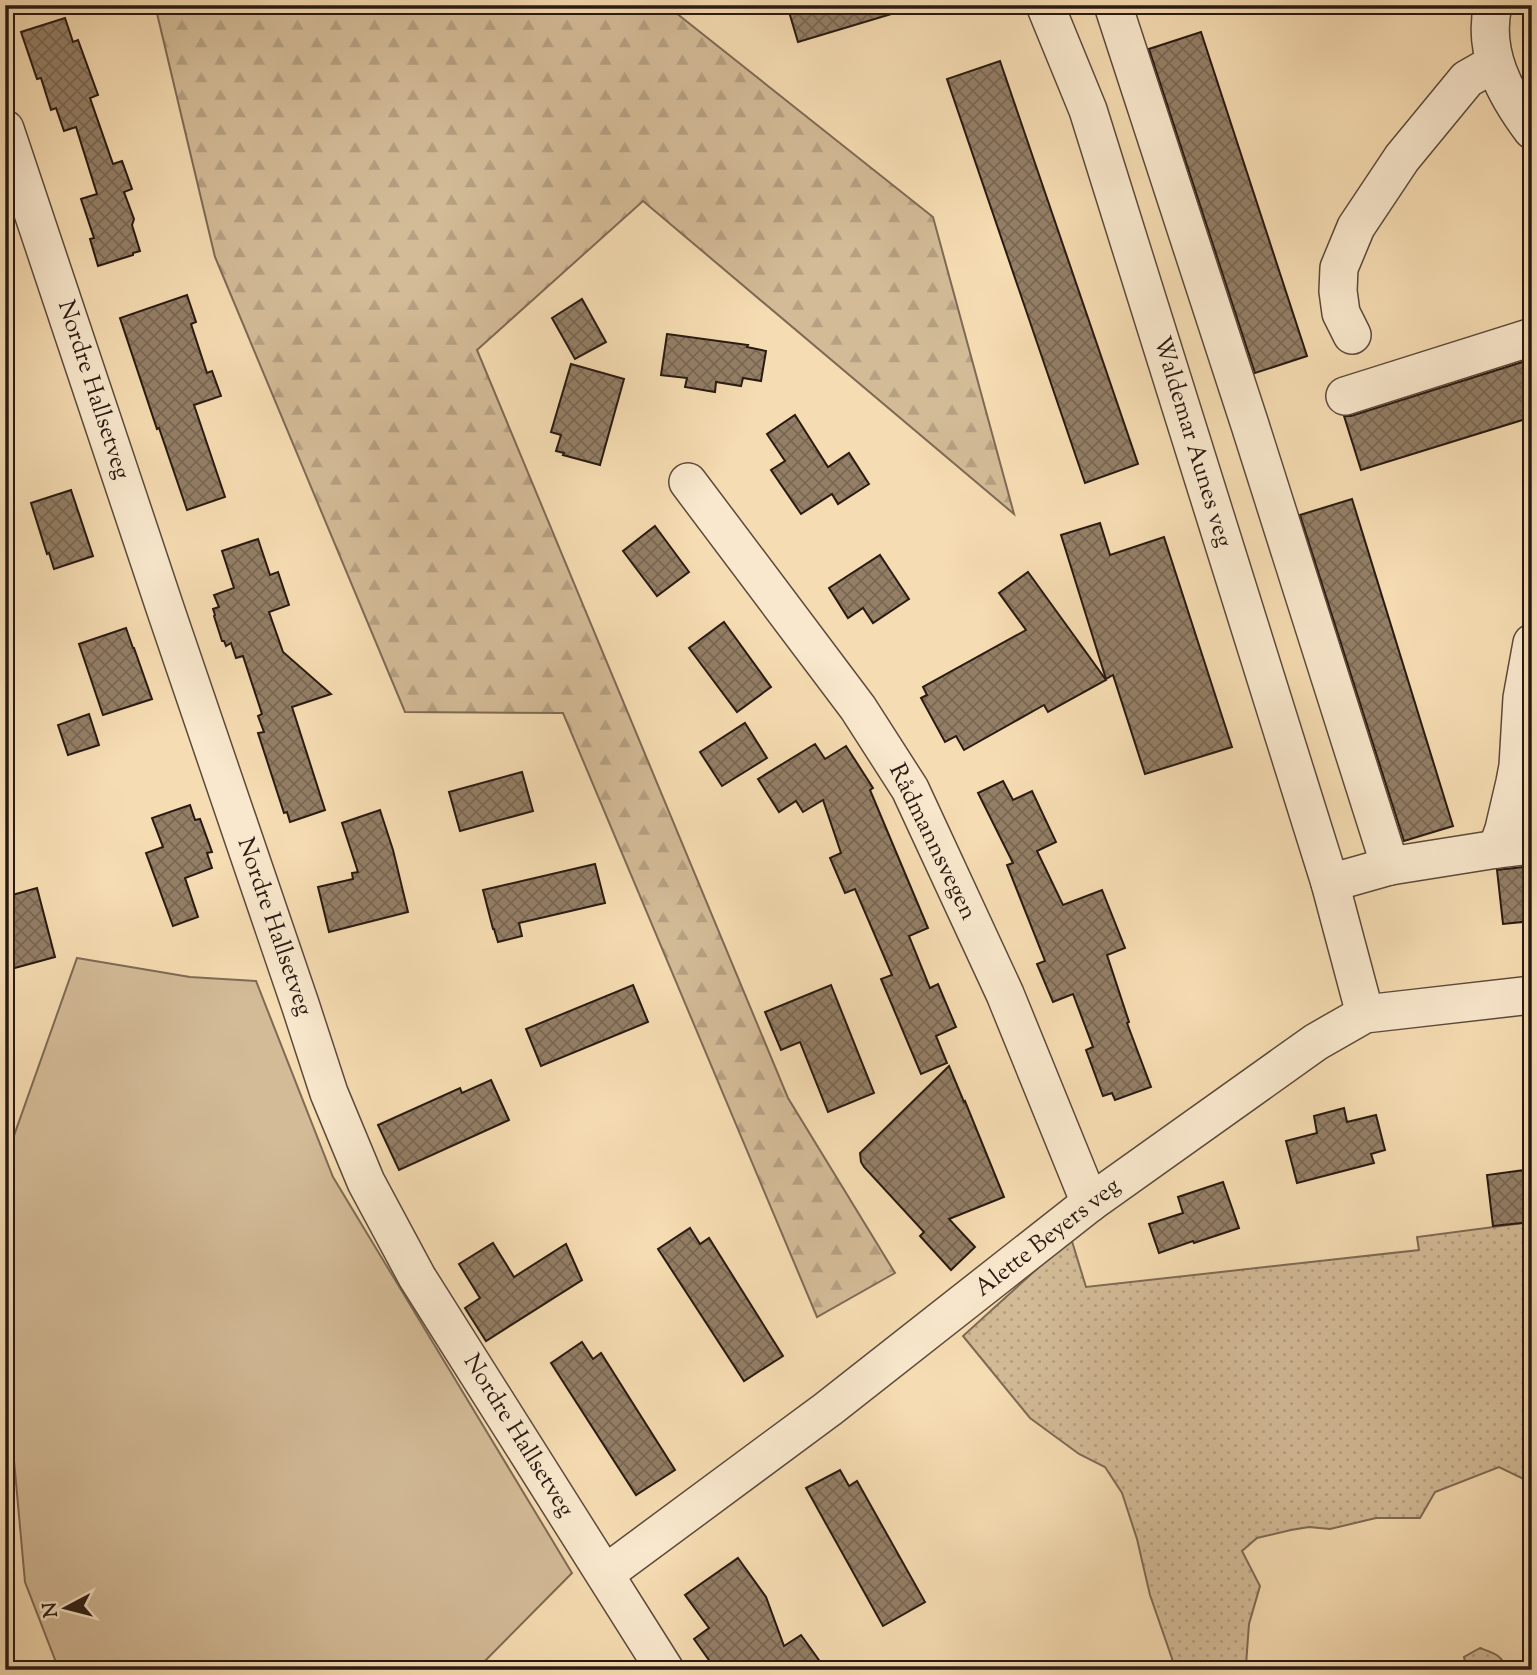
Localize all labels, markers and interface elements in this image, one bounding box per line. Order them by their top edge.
street label: Nordre Hallsetveg [48,296,138,484]
street label: Waldemar Aunes veg [1144,332,1240,552]
street label: Rådmannsvegen [879,758,985,926]
street label: Nordre Hallsetveg [228,833,321,1021]
street label: Alette Beyers veg [968,1170,1128,1306]
street label: Nordre Hallsetveg [454,1348,582,1524]
north arrow [32,1574,102,1644]
text: N [37,1601,66,1619]

